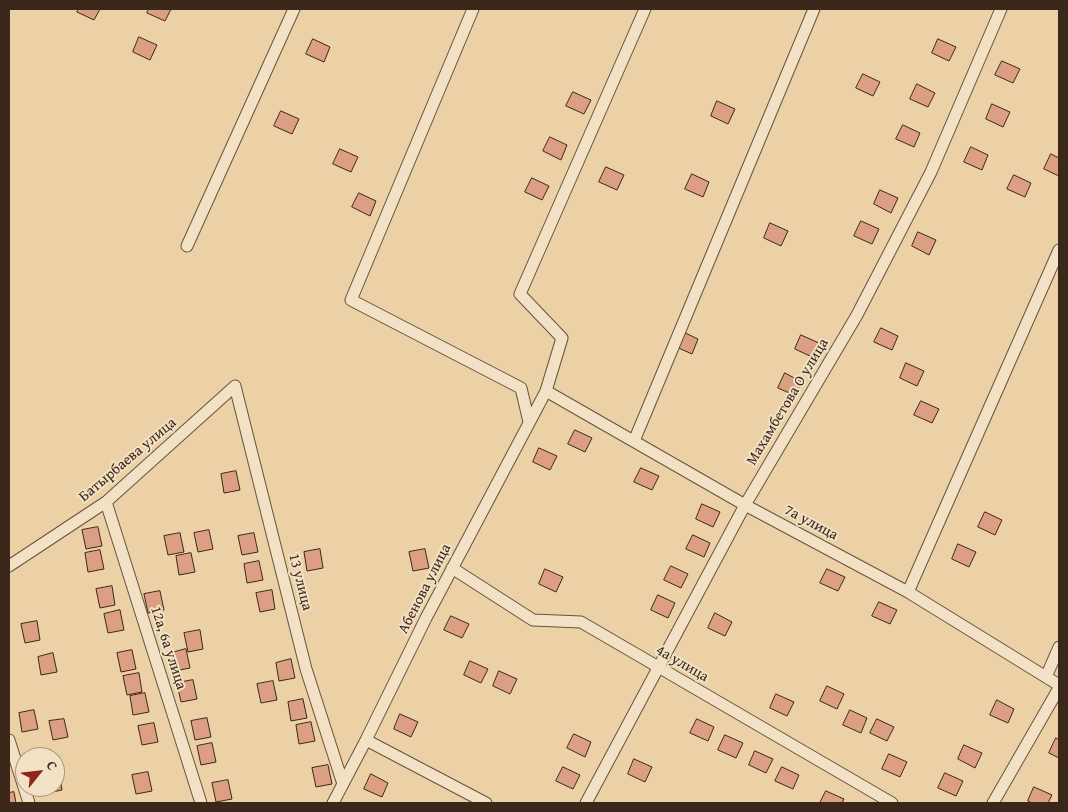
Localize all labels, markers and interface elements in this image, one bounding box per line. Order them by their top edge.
street label: Махамбетова О улица [743,335,833,469]
street label: Батырбаева улица [76,414,180,506]
street label: 7а улица [781,501,841,545]
street label: Абенова улица [395,541,455,637]
street label: 13 улица [284,552,316,612]
street label: 12а, 6а улица [146,604,190,692]
street label: 4а улица [652,642,712,686]
north arrow [15,747,65,797]
text: С [42,757,63,774]

